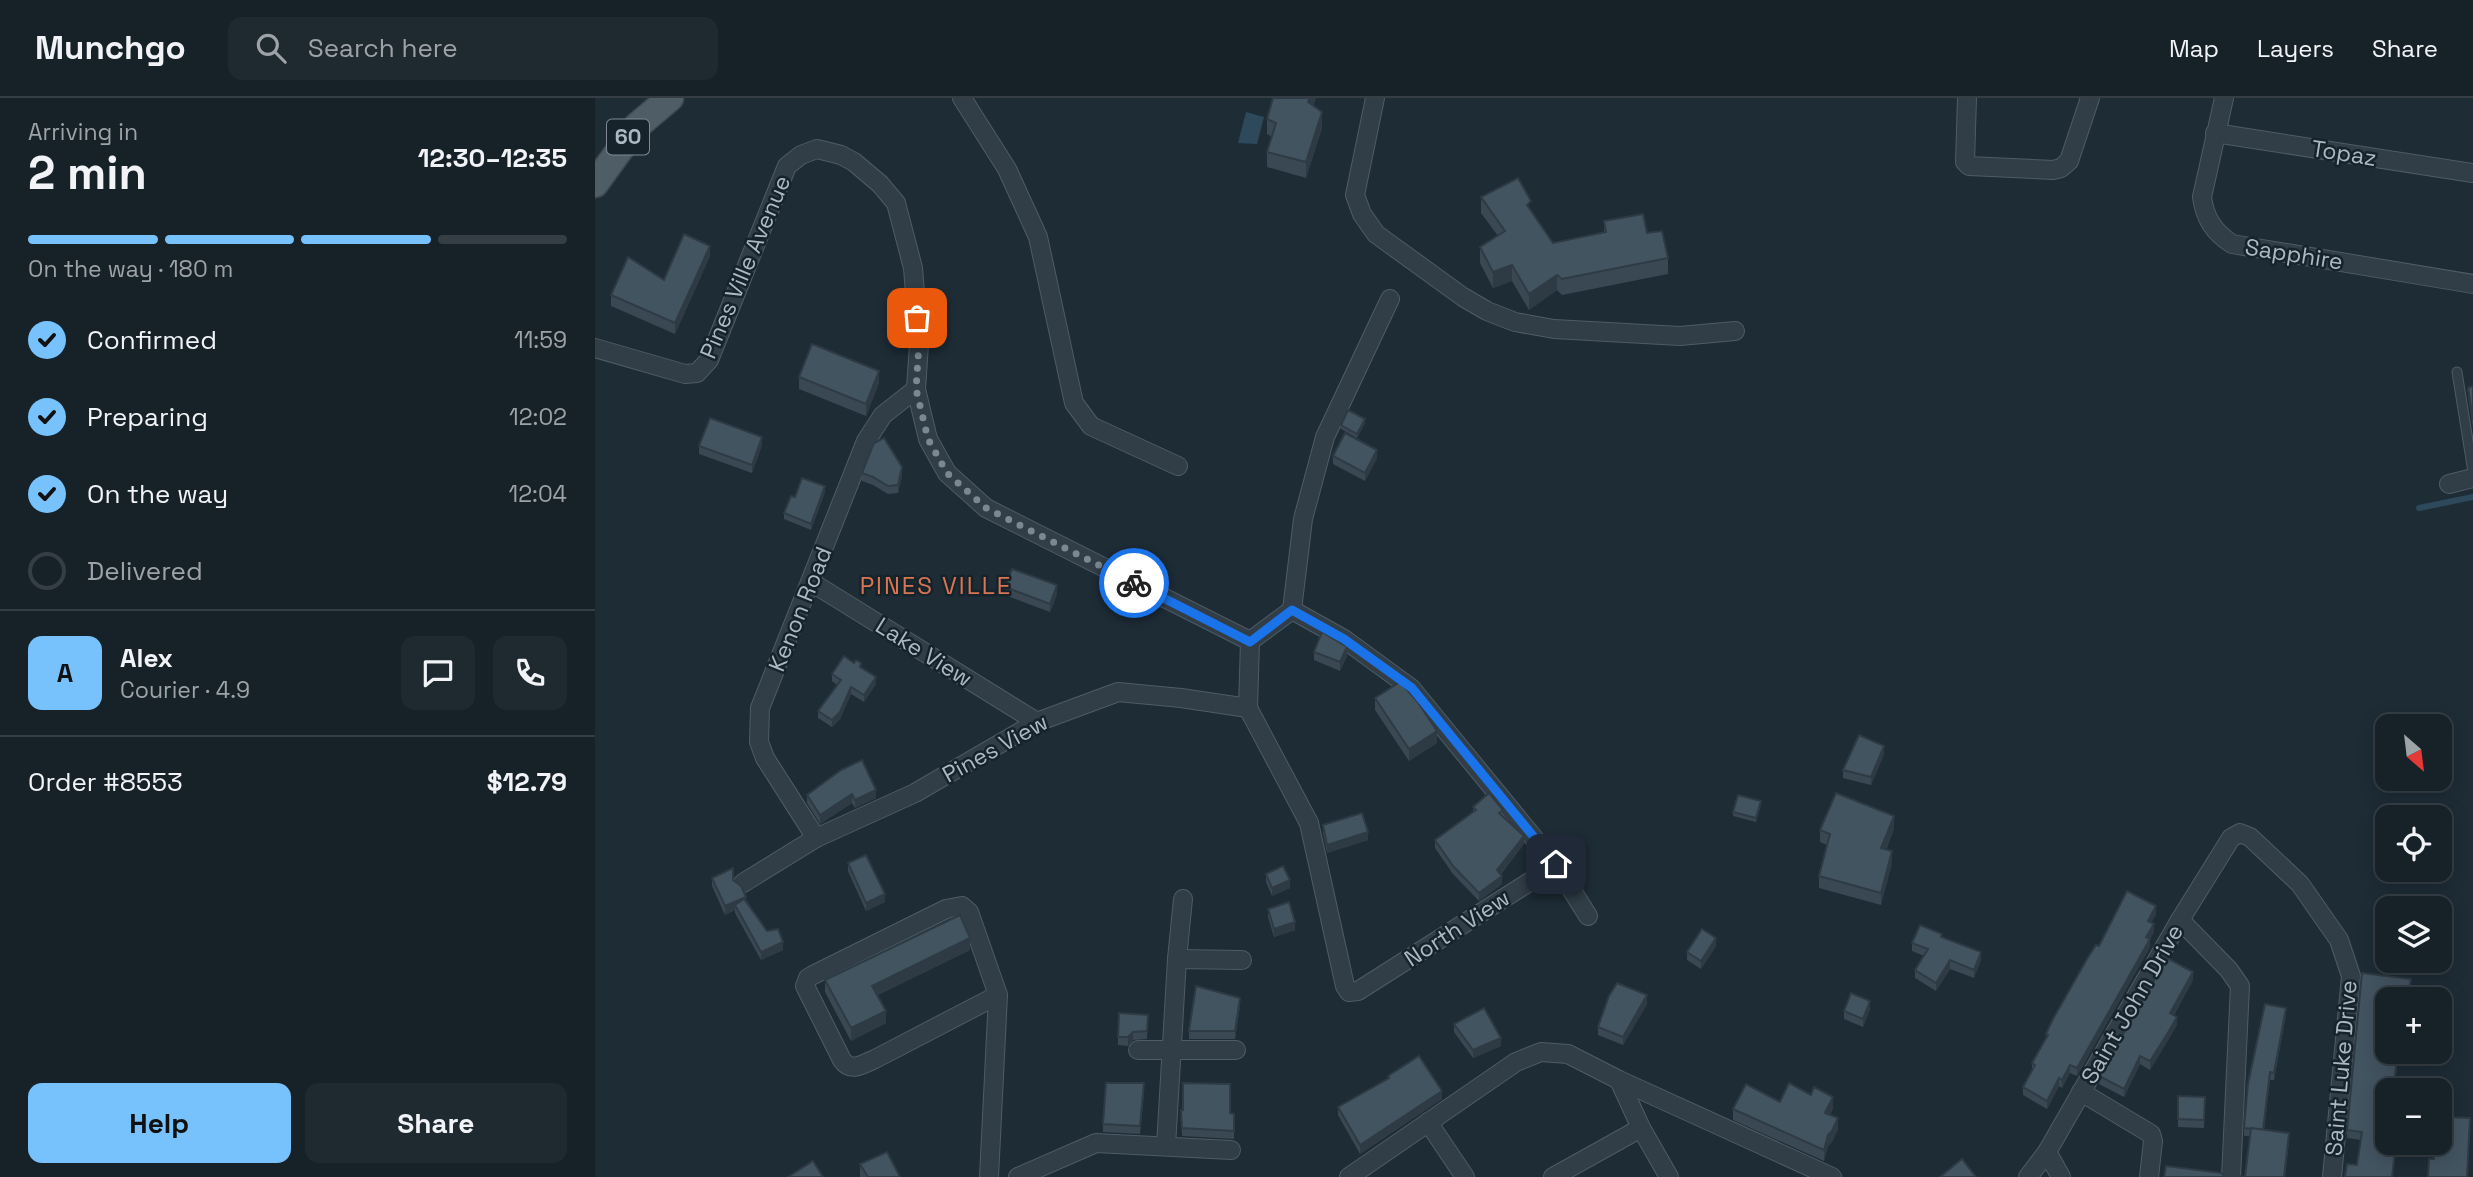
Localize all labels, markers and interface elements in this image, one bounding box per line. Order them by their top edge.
search box [228,17,718,80]
text: Munchgo [35,27,186,69]
icon: search [252,29,290,67]
text: Search here [308,31,458,65]
text: Map [2169,33,2219,64]
text: Layers [2257,33,2334,64]
text: Share [2372,33,2438,64]
text: Arriving in [28,117,138,147]
road number: 60 [607,120,649,154]
street label: Topaz [2309,133,2379,173]
text: 12:30–12:35 [418,141,567,175]
text: 2 min [28,144,147,202]
street label: Pines Ville Avenue [693,171,797,363]
street label: Sapphire [2243,231,2345,277]
text: On the way · 180 m [28,254,233,284]
pin [887,288,947,348]
icon: bag [898,299,936,337]
icon: check [28,321,66,359]
text: Confirmed [87,323,217,357]
text: 11:59 [514,325,567,355]
icon: check [28,398,66,436]
text: Preparing [87,400,208,434]
text: 12:02 [509,402,567,432]
icon: check [28,475,66,513]
text: On the way [87,477,228,511]
text: 12:04 [509,479,567,509]
street label: Kenon Road [761,542,839,676]
courier [1099,548,1169,618]
text: Delivered [87,554,203,588]
icon: bike [1115,564,1153,602]
district label: PINES VILLE [860,570,1012,601]
street label: Lake View [870,611,978,693]
button: chat [401,636,475,710]
button: phone [493,636,567,710]
text: Alex [120,641,173,675]
text: A [57,656,73,690]
text: Courier · 4.9 [120,675,250,705]
street label: Pines View [937,707,1053,789]
north arrow [2375,714,2452,791]
map controls [2375,714,2452,1155]
text: Order #8553 [28,765,183,799]
text: $12.79 [487,765,567,799]
button: locate [2375,805,2452,882]
pin [1526,834,1586,894]
icon: home [1537,845,1575,883]
street label: North View [1398,883,1516,973]
button: layers [2375,896,2452,973]
street label: Saint John Drive [2074,919,2190,1089]
street label: Saint Luke Drive [2318,979,2364,1157]
button: + [2375,987,2452,1064]
button: − [2375,1078,2452,1155]
button: Help [28,1083,291,1163]
button: Share [305,1083,567,1163]

